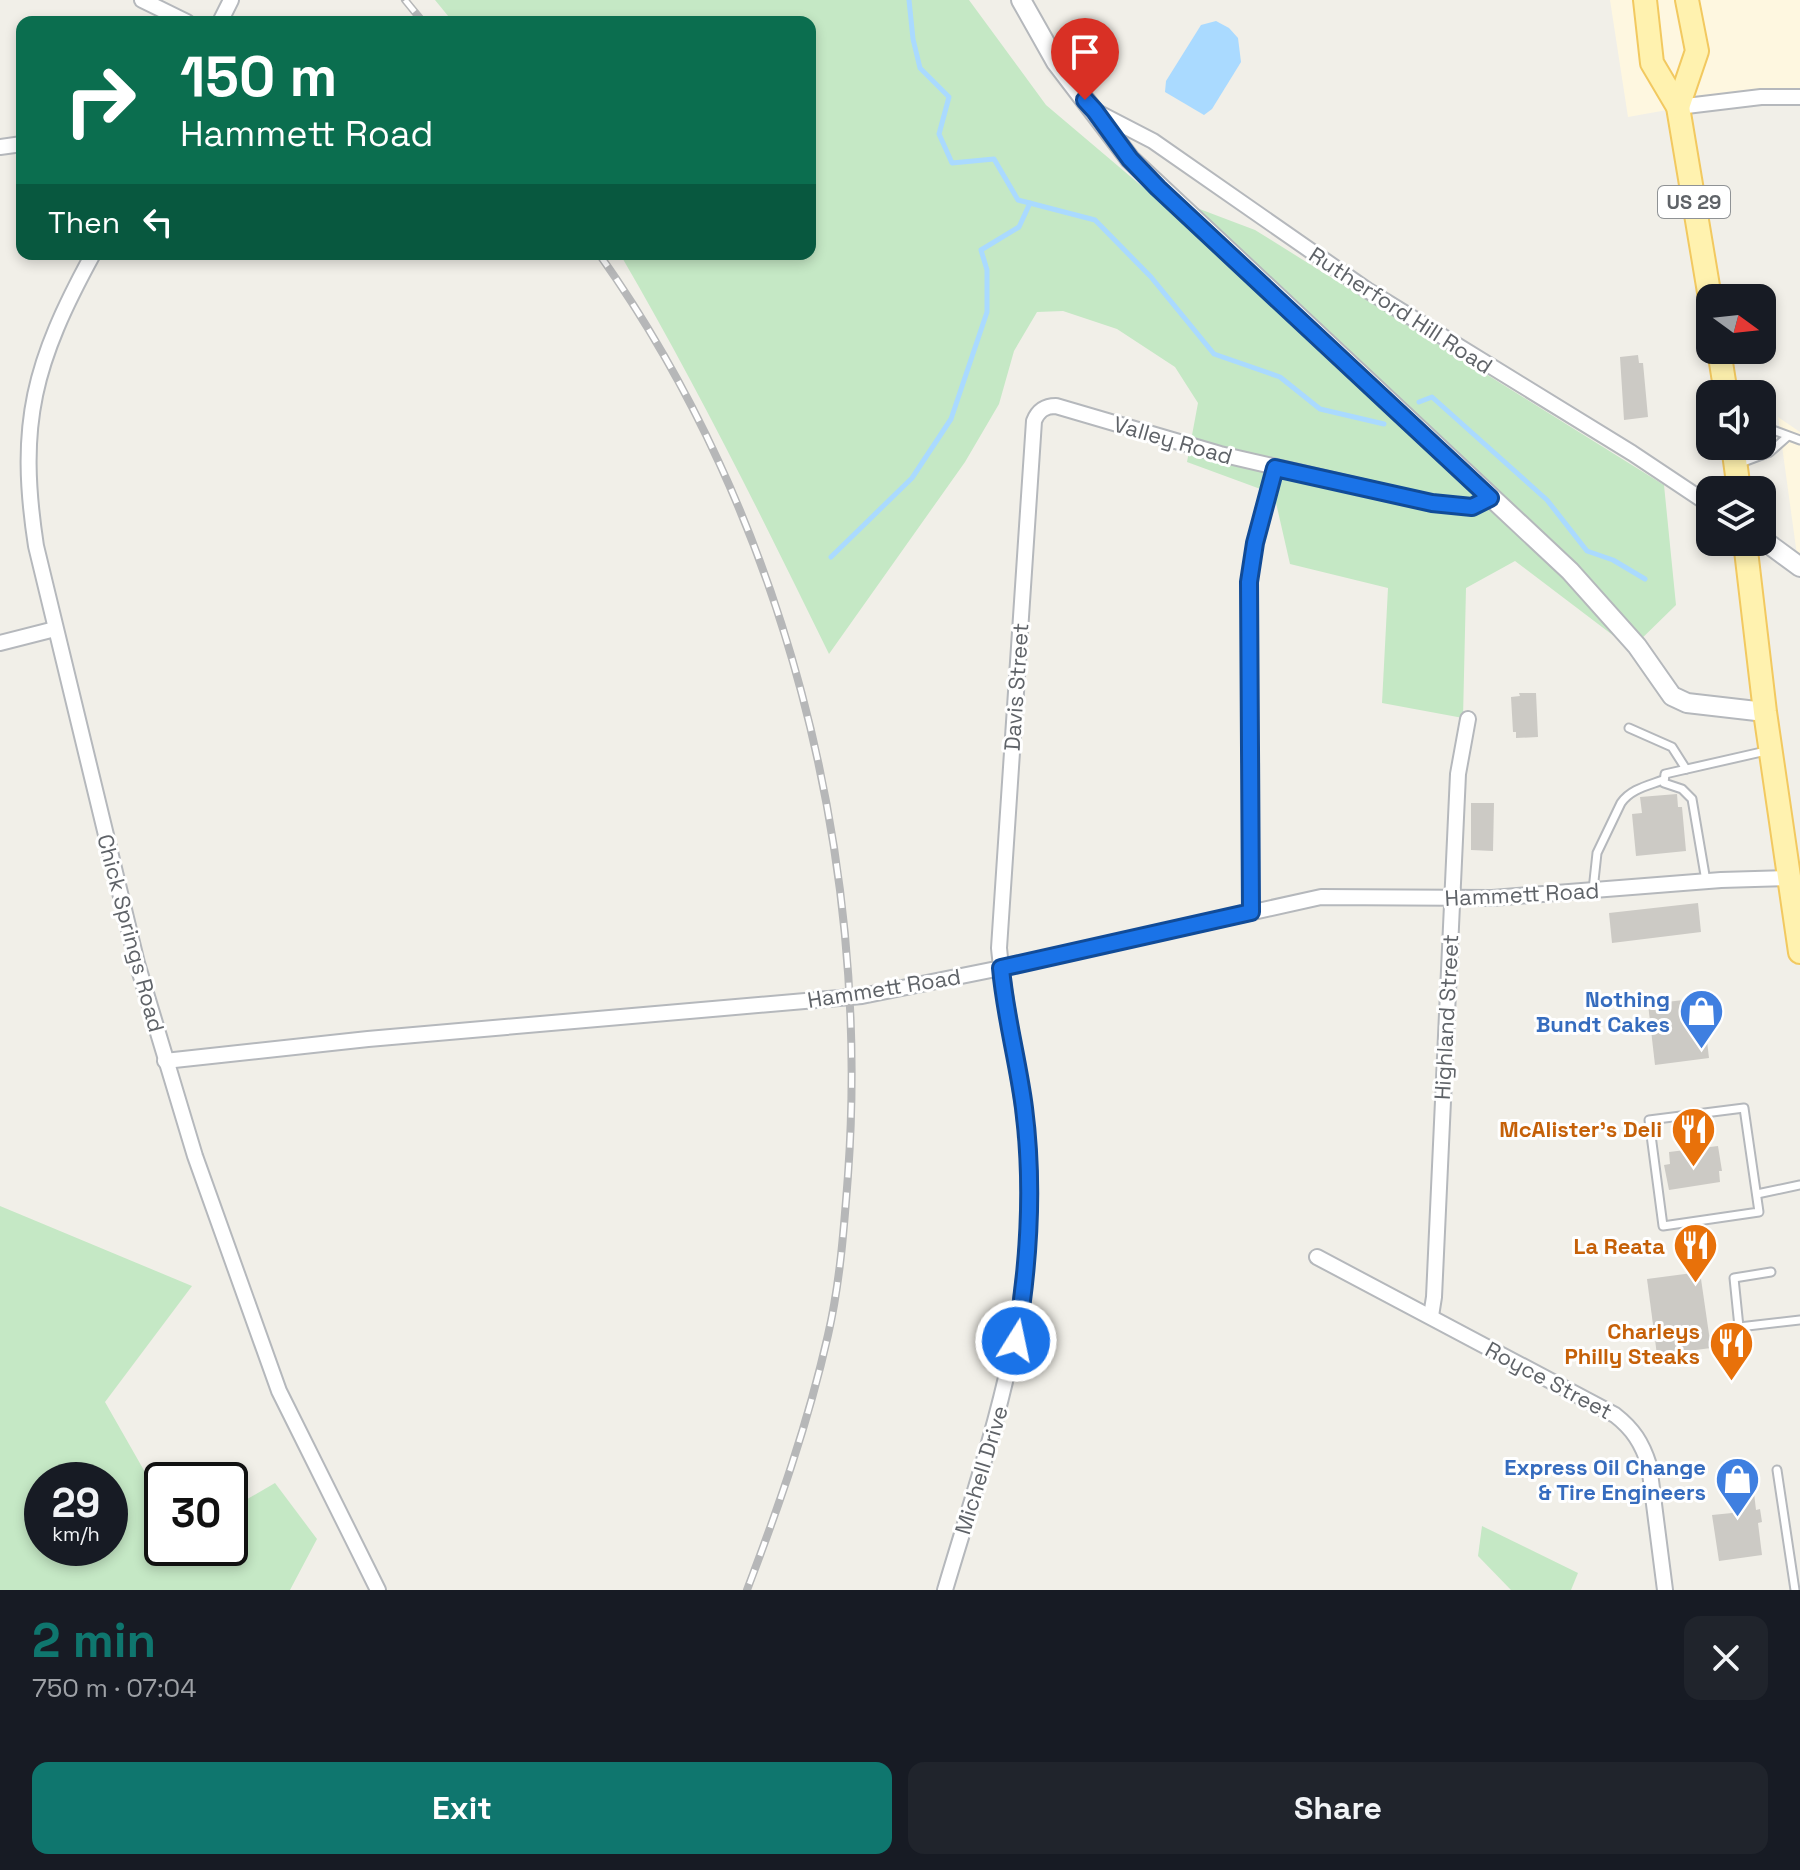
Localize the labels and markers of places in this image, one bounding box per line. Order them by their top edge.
pin [1051,18,1119,100]
place label: Nothing Bundt Cakes [1536,985,1670,1038]
shop icon: Nothing Bundt Cakes [1677,988,1725,1051]
restaurant icon: McAlister's Deli [1669,1105,1717,1168]
place label: McAlister's Deli [1499,1115,1662,1143]
restaurant icon: La Reata [1672,1222,1720,1285]
place label: La Reata [1574,1232,1665,1260]
place label: Charleys Philly Steaks [1564,1317,1700,1370]
restaurant icon: Charleys Philly Steaks [1707,1320,1755,1383]
place label: Express Oil Change & Tire Engineers [1504,1453,1706,1506]
shop icon: Express Oil Change & Tire Engineers [1713,1456,1761,1519]

